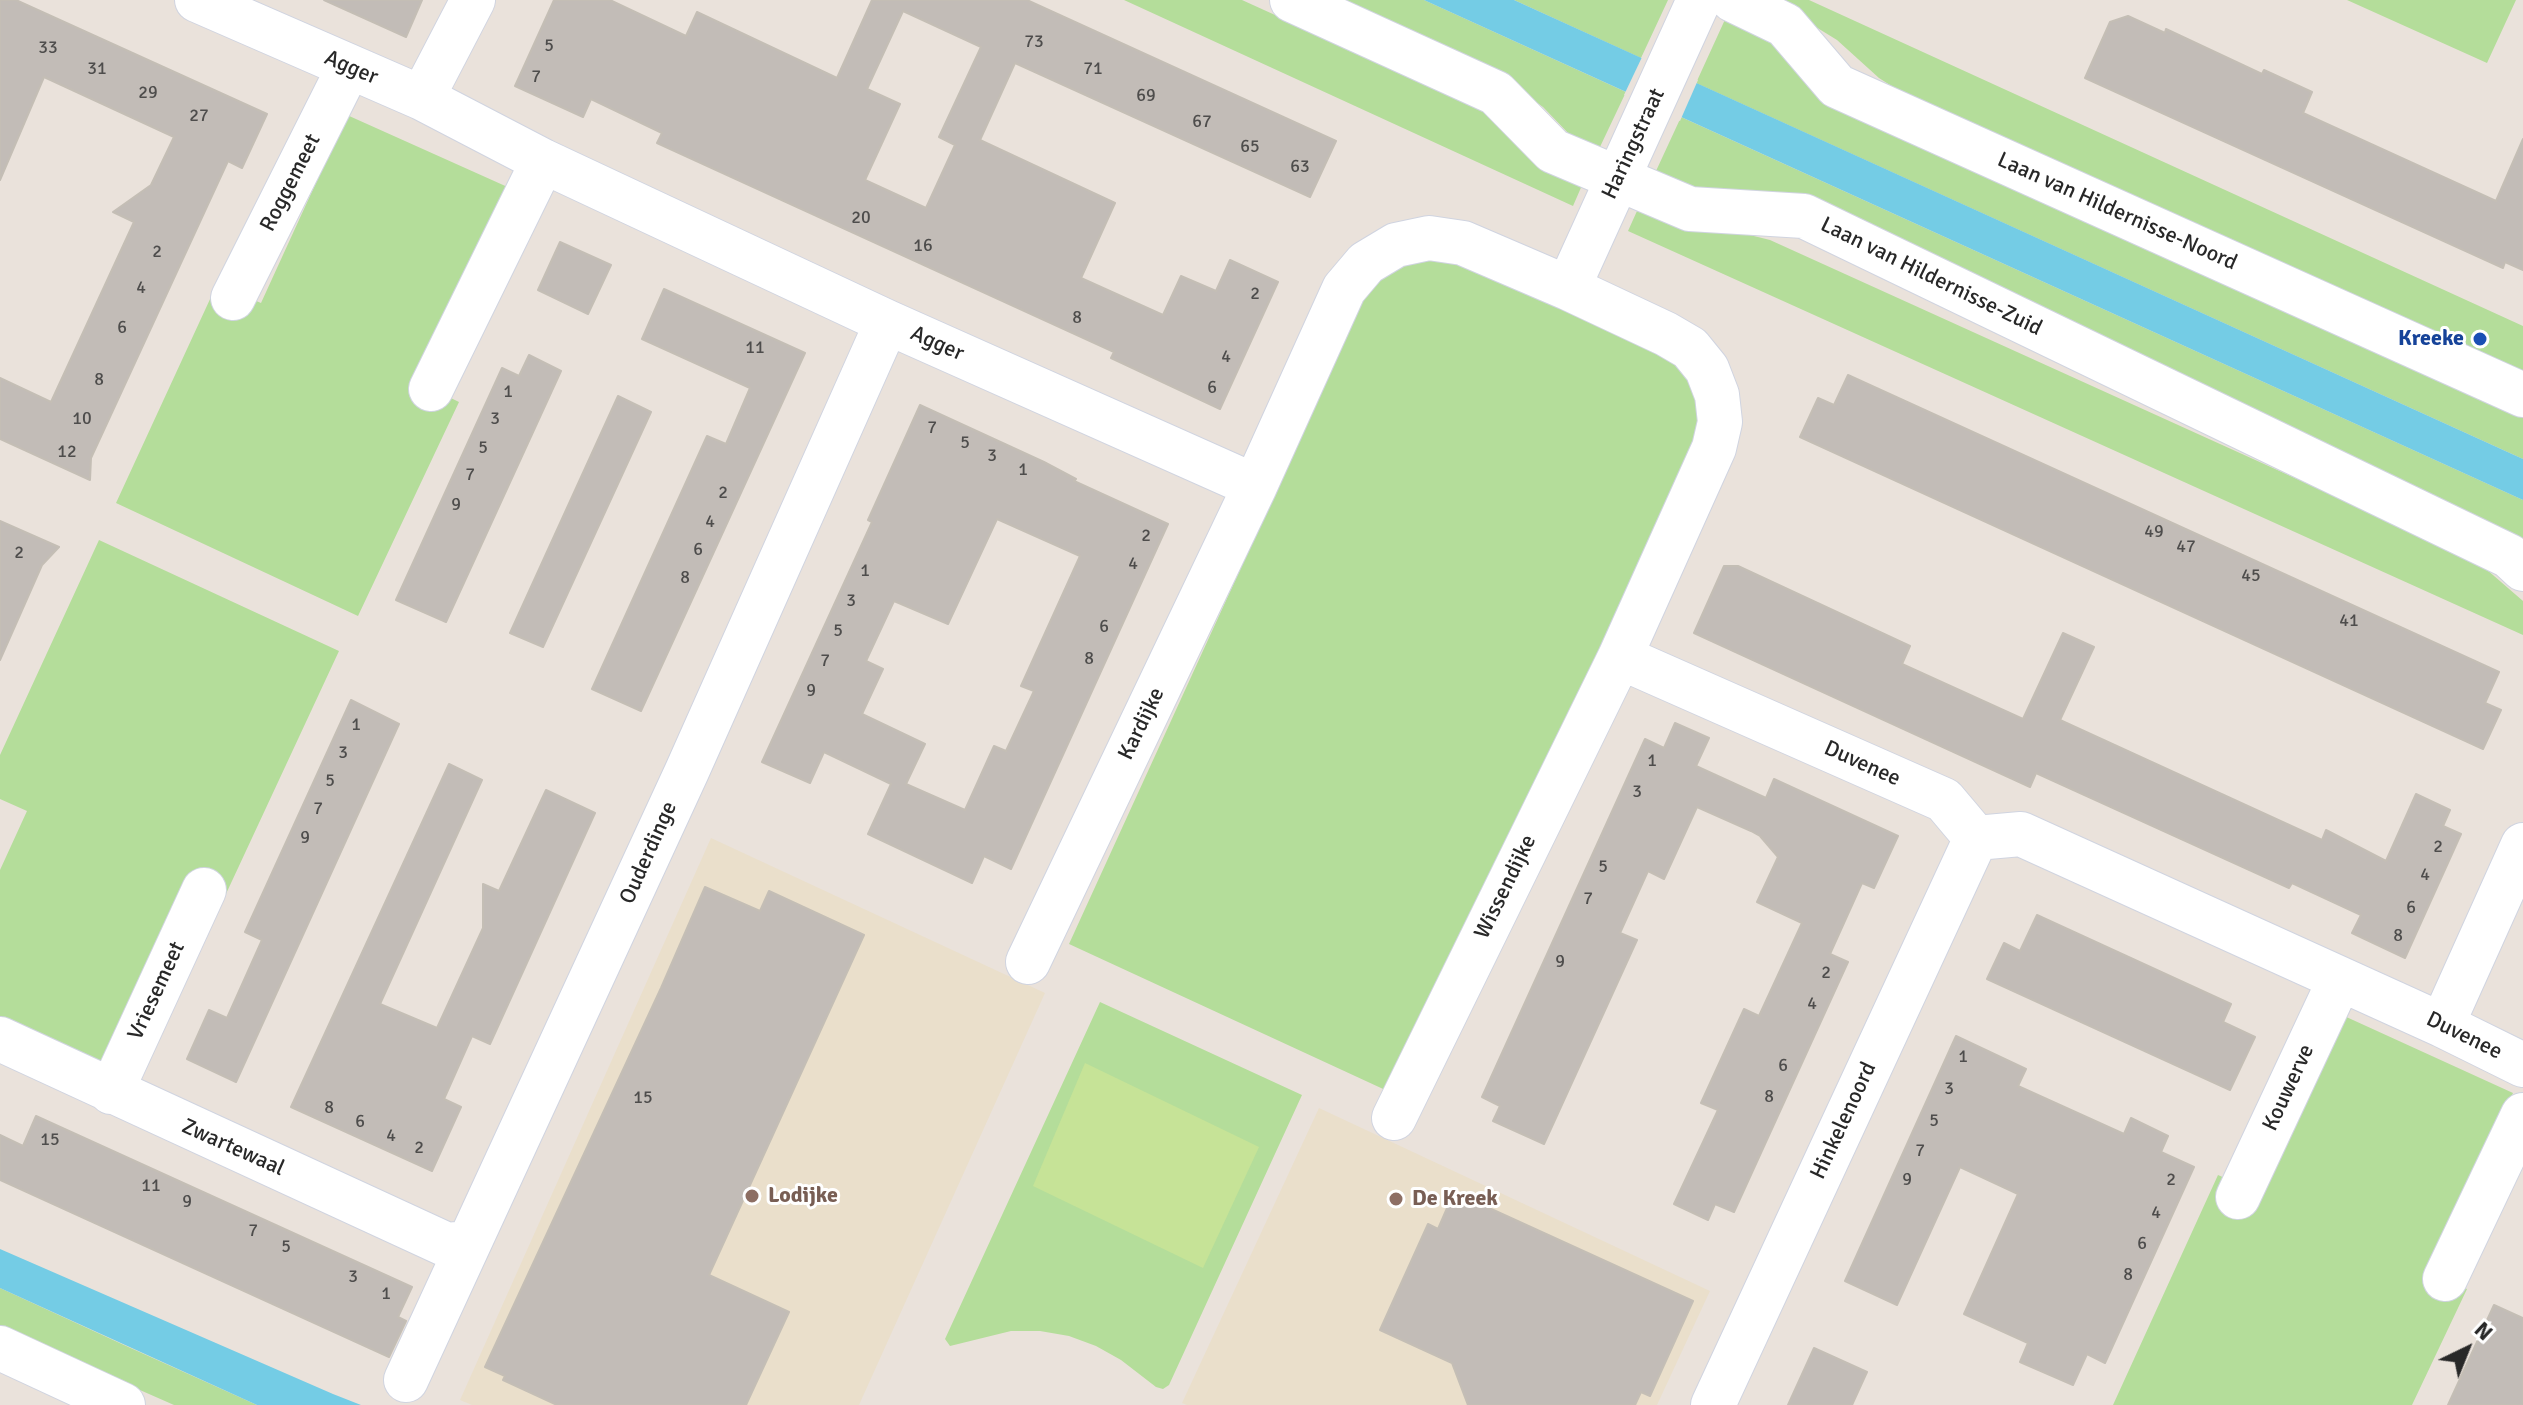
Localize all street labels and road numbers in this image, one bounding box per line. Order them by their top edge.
street label: Agger [320,45,382,91]
street label: Haringstraat [1597,84,1671,204]
street label: Roggemeet [255,130,327,236]
street label: Laan van Hildernisse-Noord [1993,147,2241,277]
street label: Laan van Hildernisse-Zuid [1816,212,2046,342]
street label: Agger [906,321,968,367]
street label: Kardijke [1113,683,1171,765]
street label: Duvenee [1820,735,1904,793]
street label: Ouderdinge [615,798,683,908]
street label: Wissendijke [1470,831,1542,943]
street label: Vriesemeet [123,938,191,1044]
street label: Duvenee [2422,1006,2506,1066]
street label: Kouwerve [2258,1041,2320,1135]
street label: Hinkelenoord [1805,1058,1883,1184]
street label: Zwartewaal [178,1114,288,1182]

